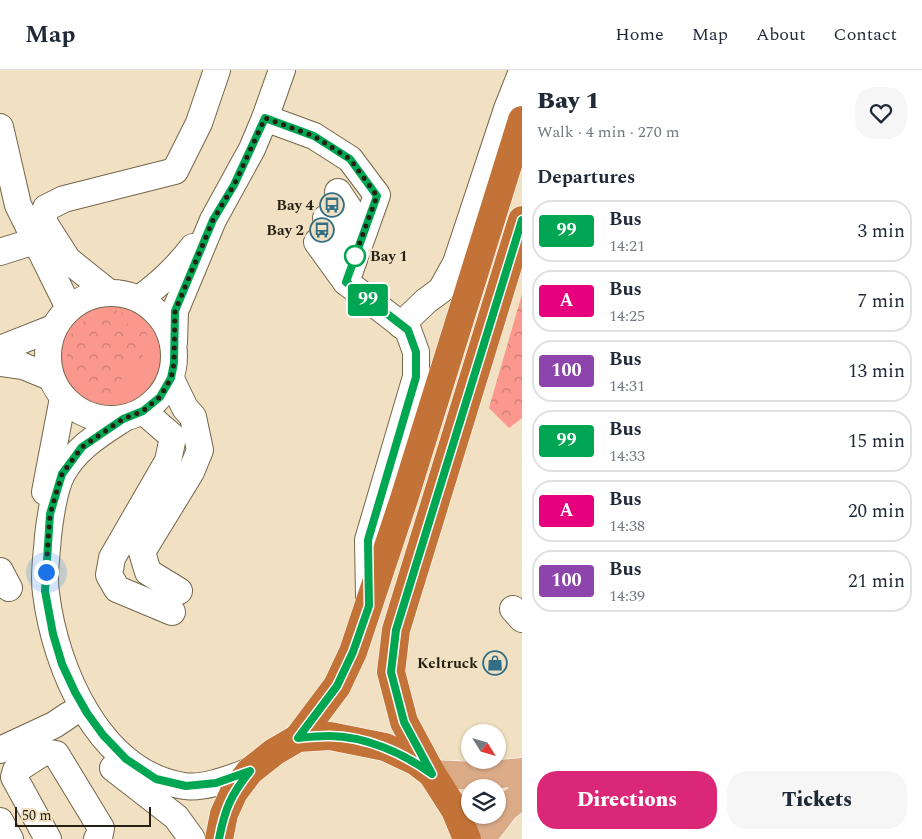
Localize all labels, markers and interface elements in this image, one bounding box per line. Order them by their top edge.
text: Map [25,17,75,53]
text: Home [615,21,664,48]
text: Map [692,21,728,48]
text: About [756,21,806,48]
text: Contact [834,21,897,48]
text: Bay 1 [537,83,600,119]
button: heart [855,87,907,139]
text: Walk · 4 min · 270 m [537,120,680,144]
text: Departures [537,163,635,192]
bus stop icon: Bay 4 [319,192,345,218]
place label: Bay 4 [276,194,315,217]
text: Bus [609,205,642,234]
bus stop icon: Bay 2 [309,217,335,243]
text: 99 [556,217,577,244]
text: 3 min [857,217,905,246]
place label: Bay 2 [266,219,304,242]
text: 14:21 [609,234,645,258]
marker: Bay 1 [344,245,366,267]
place label: Bay 1 [370,245,408,268]
text: Bus [609,275,642,304]
line badge: 99 [346,284,390,316]
text: 99 [358,286,378,313]
text: A [560,287,573,314]
text: 7 min [857,287,905,316]
text: 14:25 [609,304,645,328]
text: Bus [609,345,642,374]
text: 100 [551,357,582,384]
text: 13 min [848,357,905,386]
text: 14:31 [609,374,645,398]
text: Bus [609,415,642,444]
text: 99 [556,427,577,454]
text: 15 min [848,427,905,456]
text: 14:33 [609,444,645,468]
text: Bus [609,485,642,514]
text: A [560,497,573,524]
text: 20 min [848,497,905,526]
text: 14:38 [609,514,645,538]
text: Bus [609,555,642,584]
your location [34,560,59,585]
text: 100 [551,567,582,594]
text: 21 min [848,567,905,596]
text: 14:39 [609,584,645,608]
shop icon: Keltruck [482,650,508,676]
place label: Keltruck [417,652,478,675]
north arrow [461,724,506,769]
map controls [461,724,506,824]
button: Directions [537,771,717,829]
button: Tickets [727,771,907,829]
button: layers [461,779,506,824]
scale bar [15,804,151,827]
text: 50 m [22,805,52,826]

